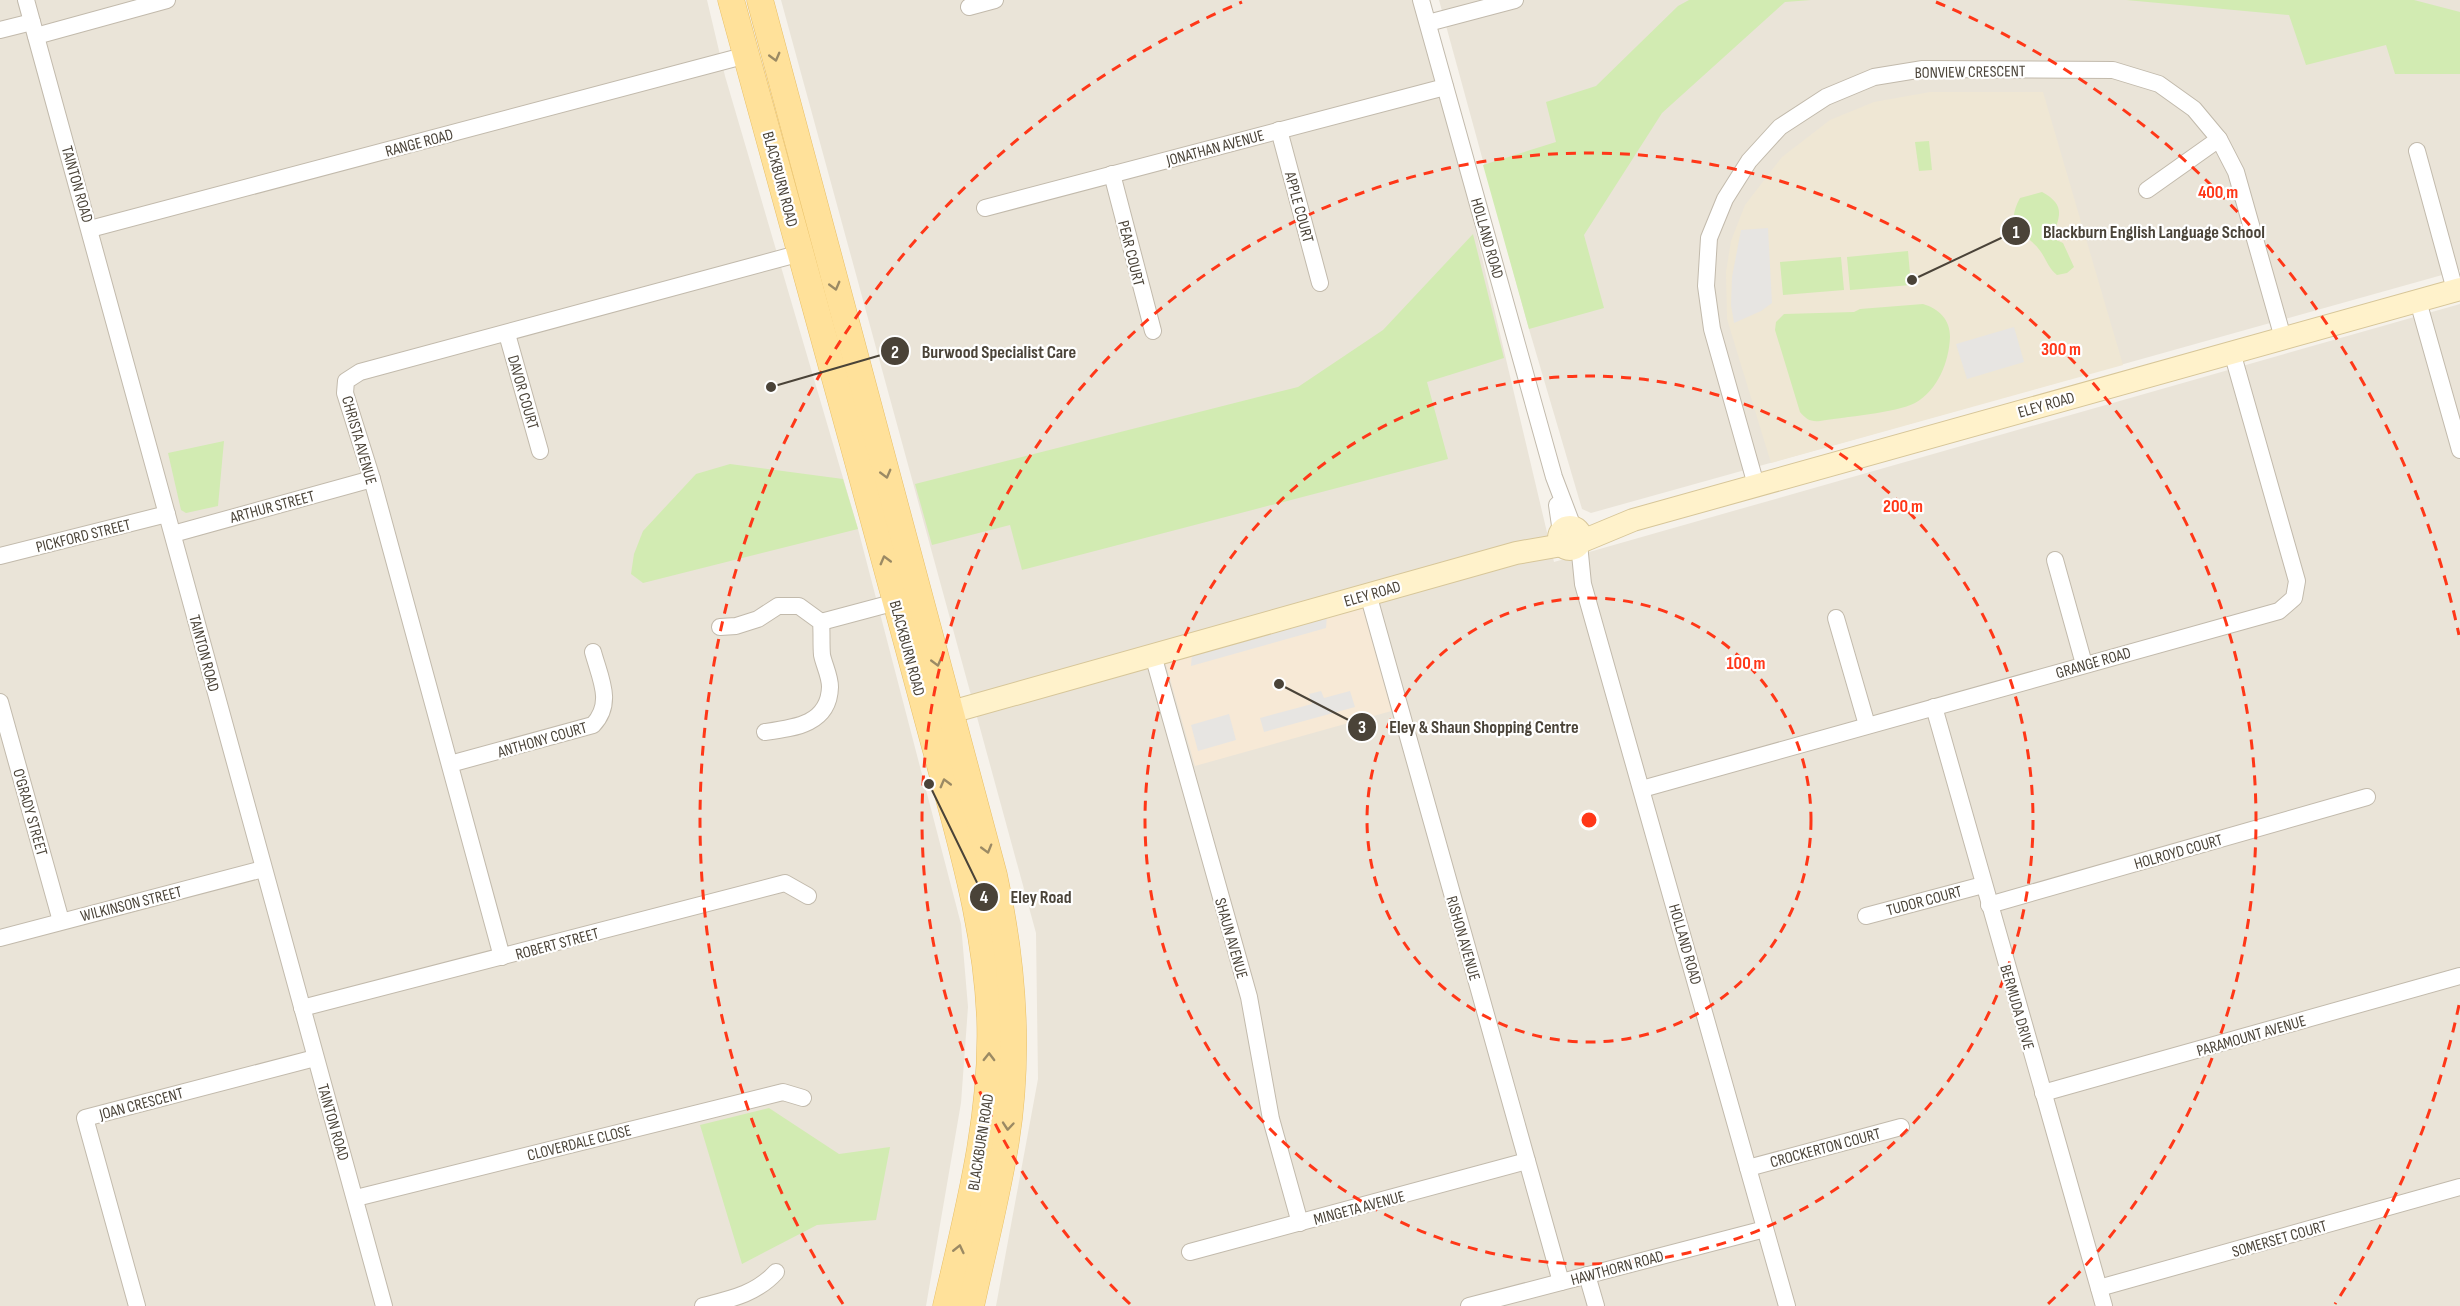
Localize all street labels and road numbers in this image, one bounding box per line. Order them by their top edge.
street label: BONVIEW CRESCENT [1914,62,2026,83]
street label: RANGE ROAD [383,125,455,162]
street label: JONATHAN AVENUE [1163,126,1266,171]
street label: BLACKBURN ROAD [758,130,801,229]
street label: TAINTON ROAD [57,144,97,225]
street label: APPLE COURT [1280,169,1317,245]
street label: HOLLAND ROAD [1466,196,1507,281]
street label: PEAR COURT [1113,218,1148,289]
street label: DAVOR COURT [503,353,542,432]
street label: ELEY ROAD [2016,388,2077,423]
street label: CHRISTA AVENUE [337,394,380,487]
street label: ARTHUR STREET [227,487,317,528]
street label: PICKFORD STREET [34,515,133,557]
street label: ELEY ROAD [1342,577,1403,612]
street label: BLACKBURN ROAD [885,599,928,698]
street label: TAINTON ROAD [184,613,223,694]
street label: GRANGE ROAD [2054,644,2133,683]
street label: ANTHONY COURT [495,718,590,763]
street label: O'GRADY STREET [8,767,51,859]
street label: HOLROYD COURT [2132,831,2225,874]
street label: TUDOR COURT [1885,882,1965,921]
street label: WILKINSON STREET [79,883,185,926]
street label: RISHON AVENUE [1441,894,1484,983]
street label: SHAUN AVENUE [1210,896,1251,981]
street label: HOLLAND ROAD [1664,902,1705,987]
street label: ROBERT STREET [514,924,602,965]
street label: BERMUDA DRIVE [1995,963,2038,1052]
street label: PARAMOUNT AVENUE [2195,1012,2308,1061]
street label: TAINTON ROAD [313,1082,353,1163]
street label: JOAN CRESCENT [96,1084,186,1125]
street label: BLACKBURN ROAD [964,1092,999,1192]
street label: CLOVERDALE CLOSE [525,1121,633,1166]
street label: CROCKERTON COURT [1768,1124,1883,1172]
street label: MINGETA AVENUE [1312,1187,1407,1230]
street label: SOMERSET COURT [2230,1217,2330,1262]
street label: HAWTHORN ROAD [1569,1247,1666,1290]

